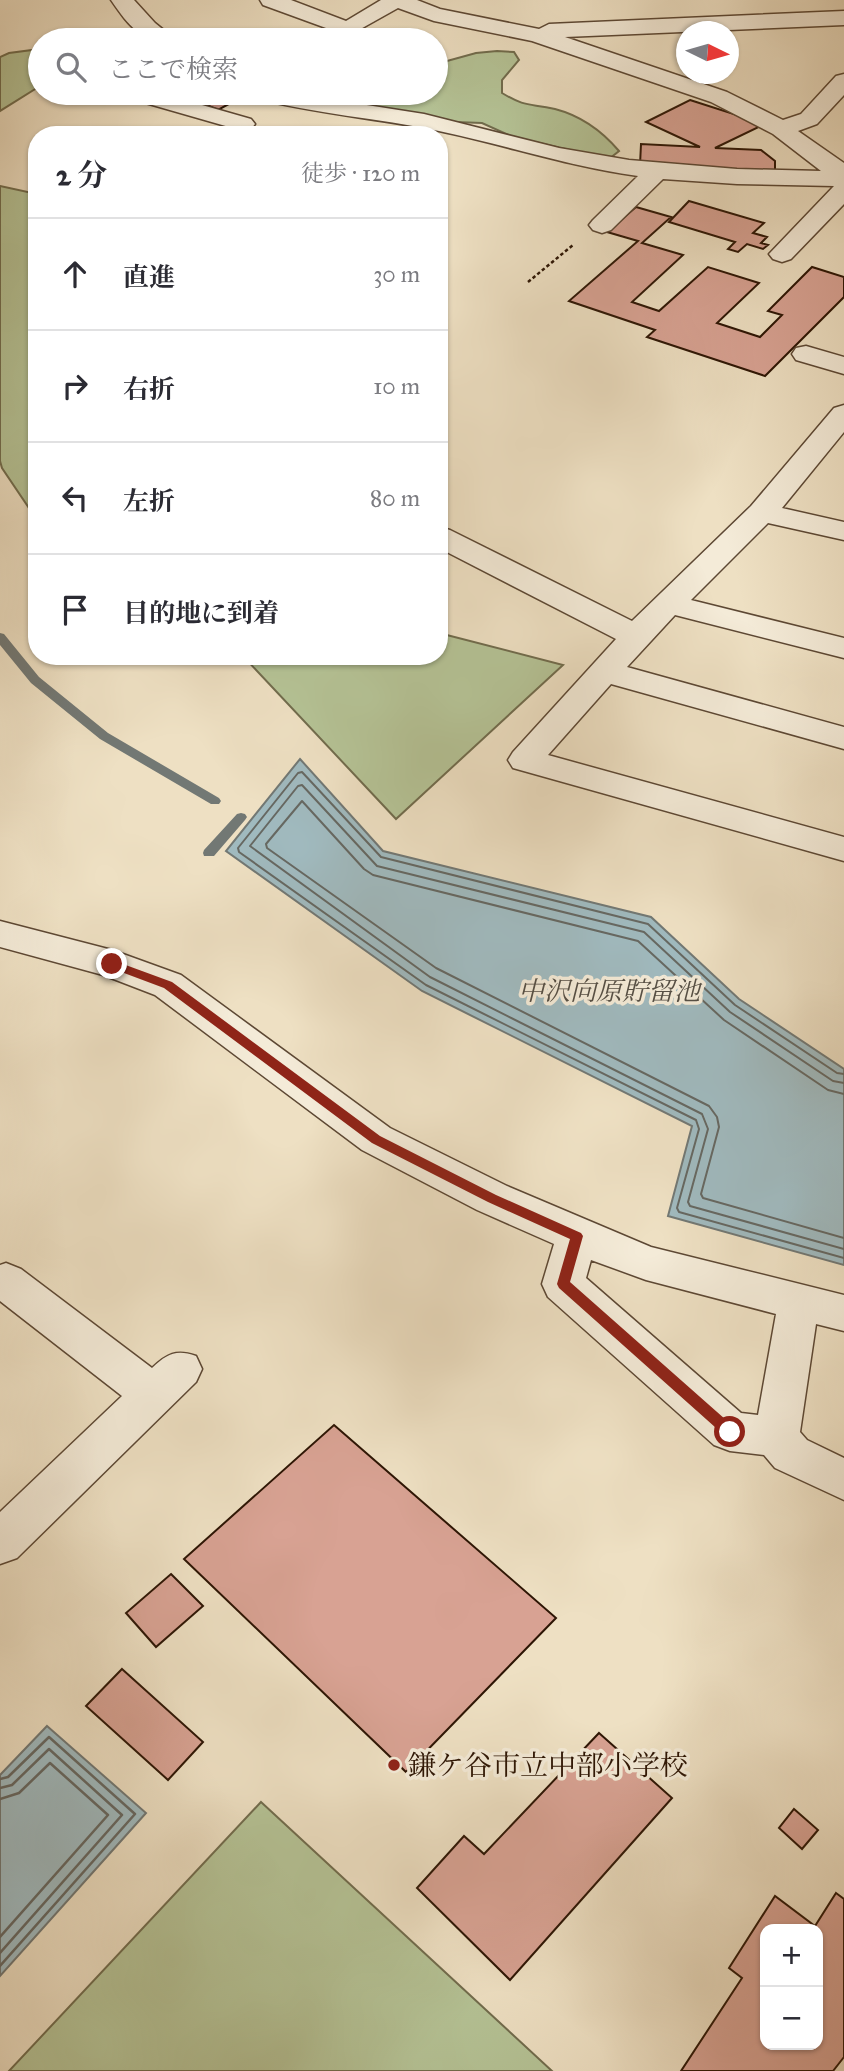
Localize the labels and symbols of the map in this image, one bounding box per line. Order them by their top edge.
north arrow [676,21,739,84]
route end [96,948,127,979]
water label: 中沢向原貯留池 [518,975,703,1007]
route start [714,1416,745,1447]
place label: 鎌ケ谷市立中部小学校 [408,1748,688,1783]
marker: 鎌ケ谷市立中部小学校 [386,1757,402,1773]

